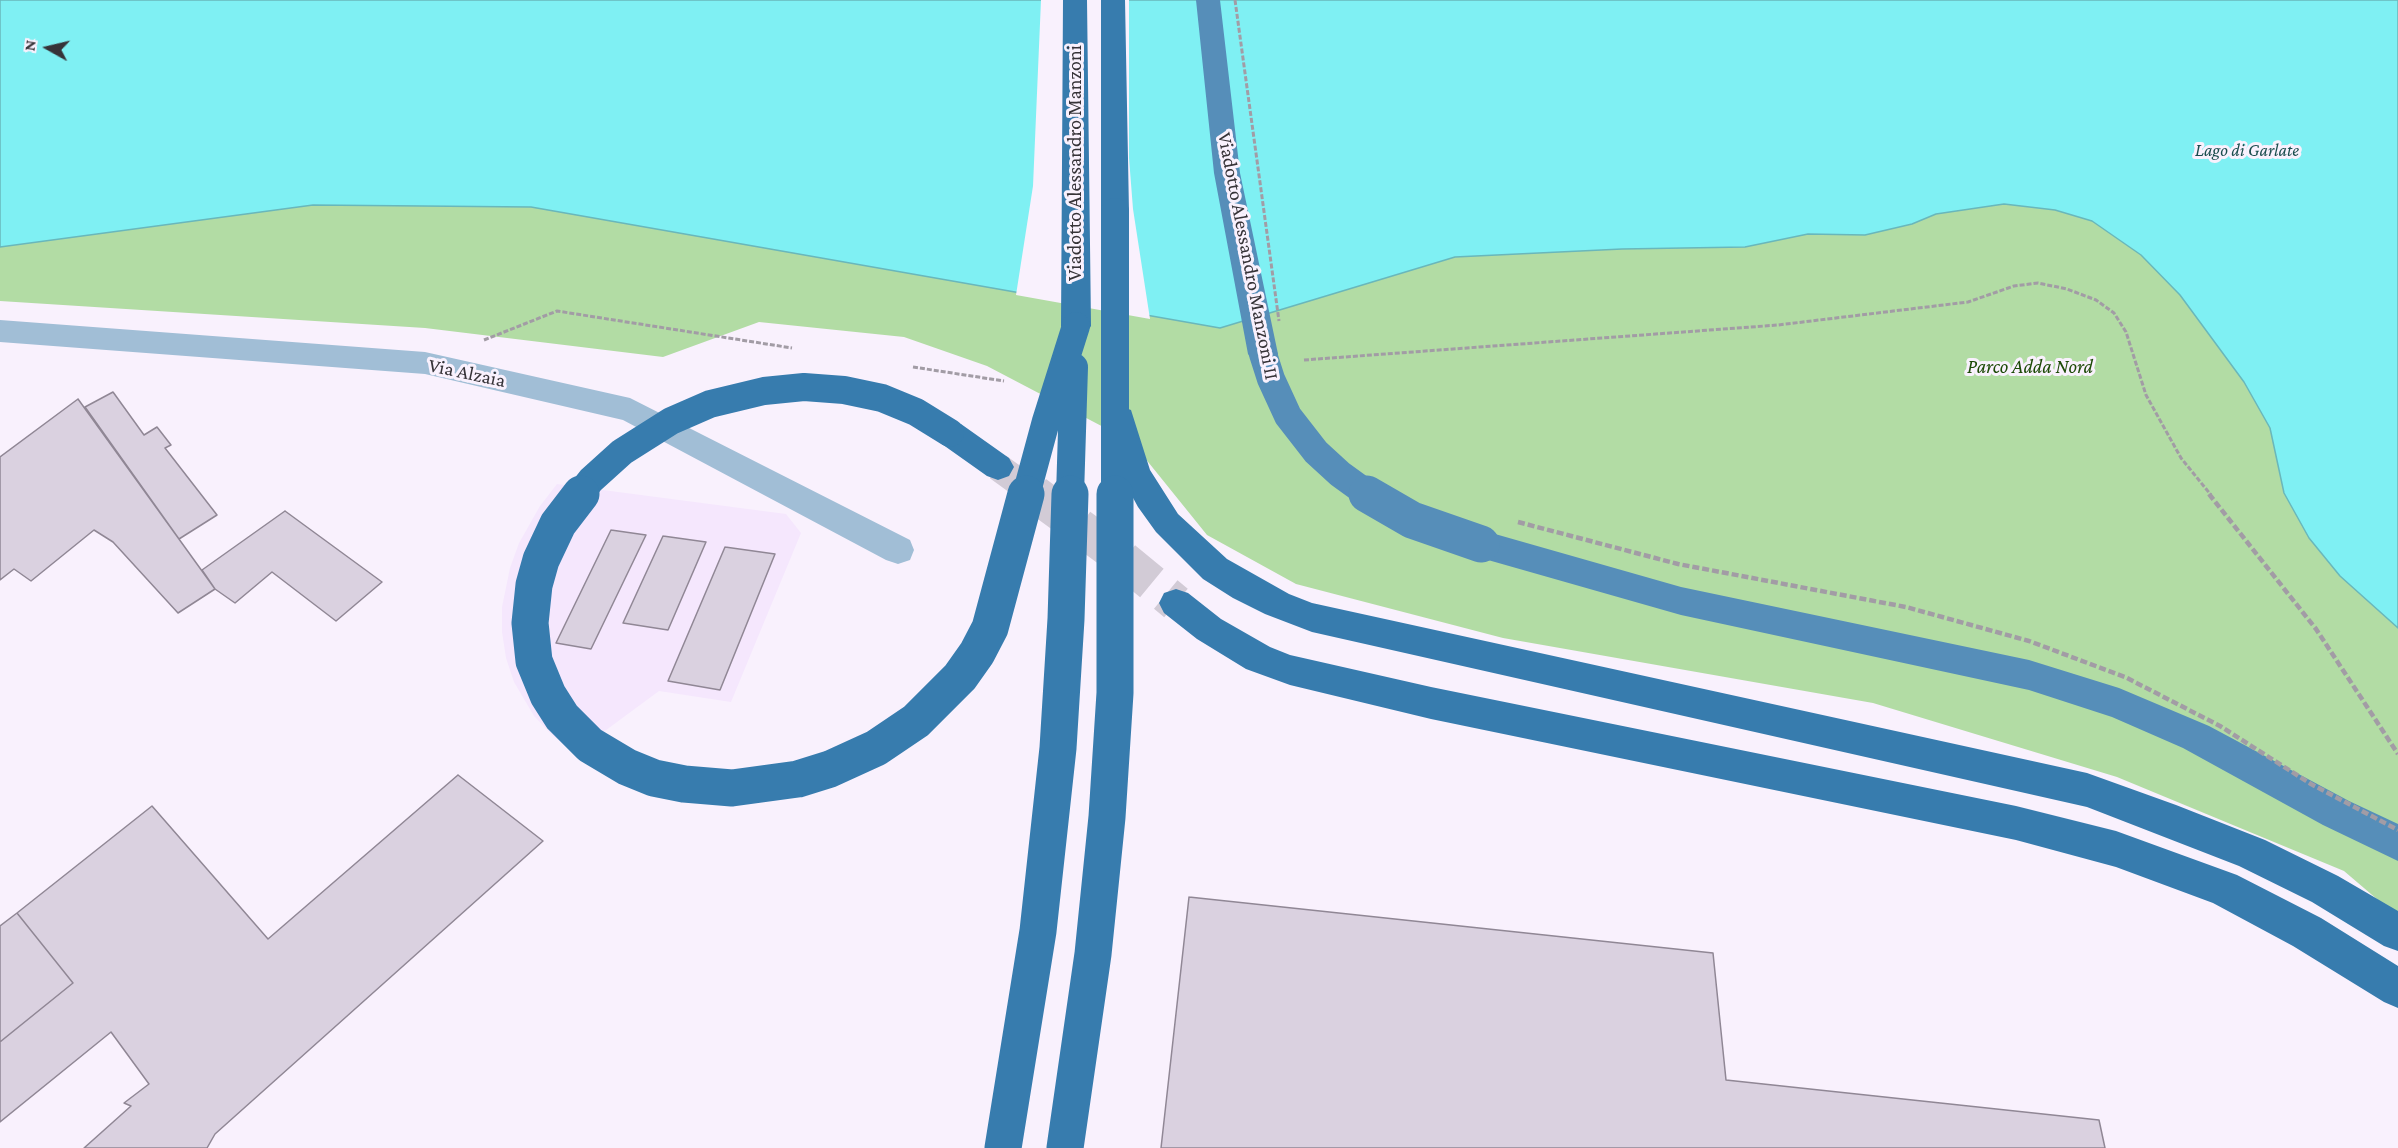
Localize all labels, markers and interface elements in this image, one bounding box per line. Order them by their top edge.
north arrow [18,18,78,78]
text: N [21,39,39,52]
street label: Viadotto Alessandro Manzoni [1063,45,1087,281]
street label: Viadotto Alessandro Manzoni II [1212,130,1284,382]
water label: Lago di Garlate [2195,139,2299,161]
street label: Via Alzaia [426,353,508,393]
park label: Parco Adda Nord [1967,355,2093,379]

